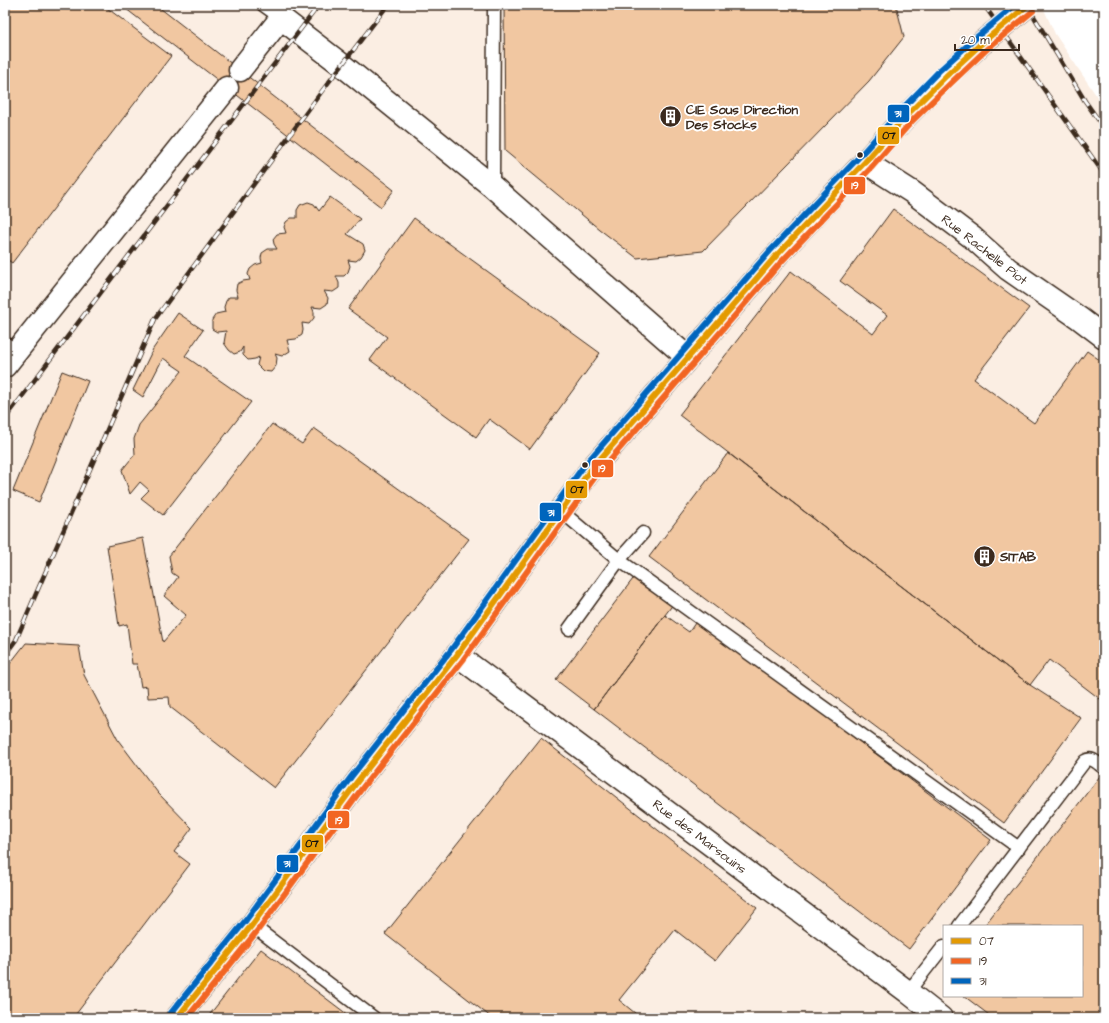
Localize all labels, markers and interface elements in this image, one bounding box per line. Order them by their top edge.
scale bar [955,26,1019,52]
text: 20 m [961,32,990,49]
place label: CIE Sous Direction Des Stocks [686,101,798,134]
building icon: CIE Sous Direction Des Stocks [657,103,683,129]
line badge: 31 [887,104,910,123]
text: 31 [893,106,902,121]
line badge: 07 [877,126,900,145]
text: 07 [882,128,896,143]
unlabelled marker [855,150,865,160]
line badge: 19 [843,176,866,195]
text: 19 [851,178,859,193]
street label: Rue Rachelle Piot [938,210,1032,290]
line badge: 19 [591,459,614,478]
unlabelled marker [580,460,590,470]
text: 19 [598,461,606,476]
line badge: 07 [565,480,588,499]
text: 07 [570,482,584,497]
line badge: 31 [539,502,562,522]
text: 31 [546,505,555,520]
building icon: SITAB [971,543,997,569]
place label: SITAB [999,548,1037,566]
street label: Rue des Marsouins [649,795,751,878]
line badge: 19 [327,810,350,829]
text: 19 [335,813,343,828]
line badge: 07 [301,834,324,853]
text: 07 [305,836,319,851]
line badge: 31 [276,854,299,873]
text: 31 [282,856,291,871]
legend [943,925,1083,997]
text: 07 [979,933,995,950]
text: 19 [979,953,988,970]
text: 31 [979,973,987,990]

